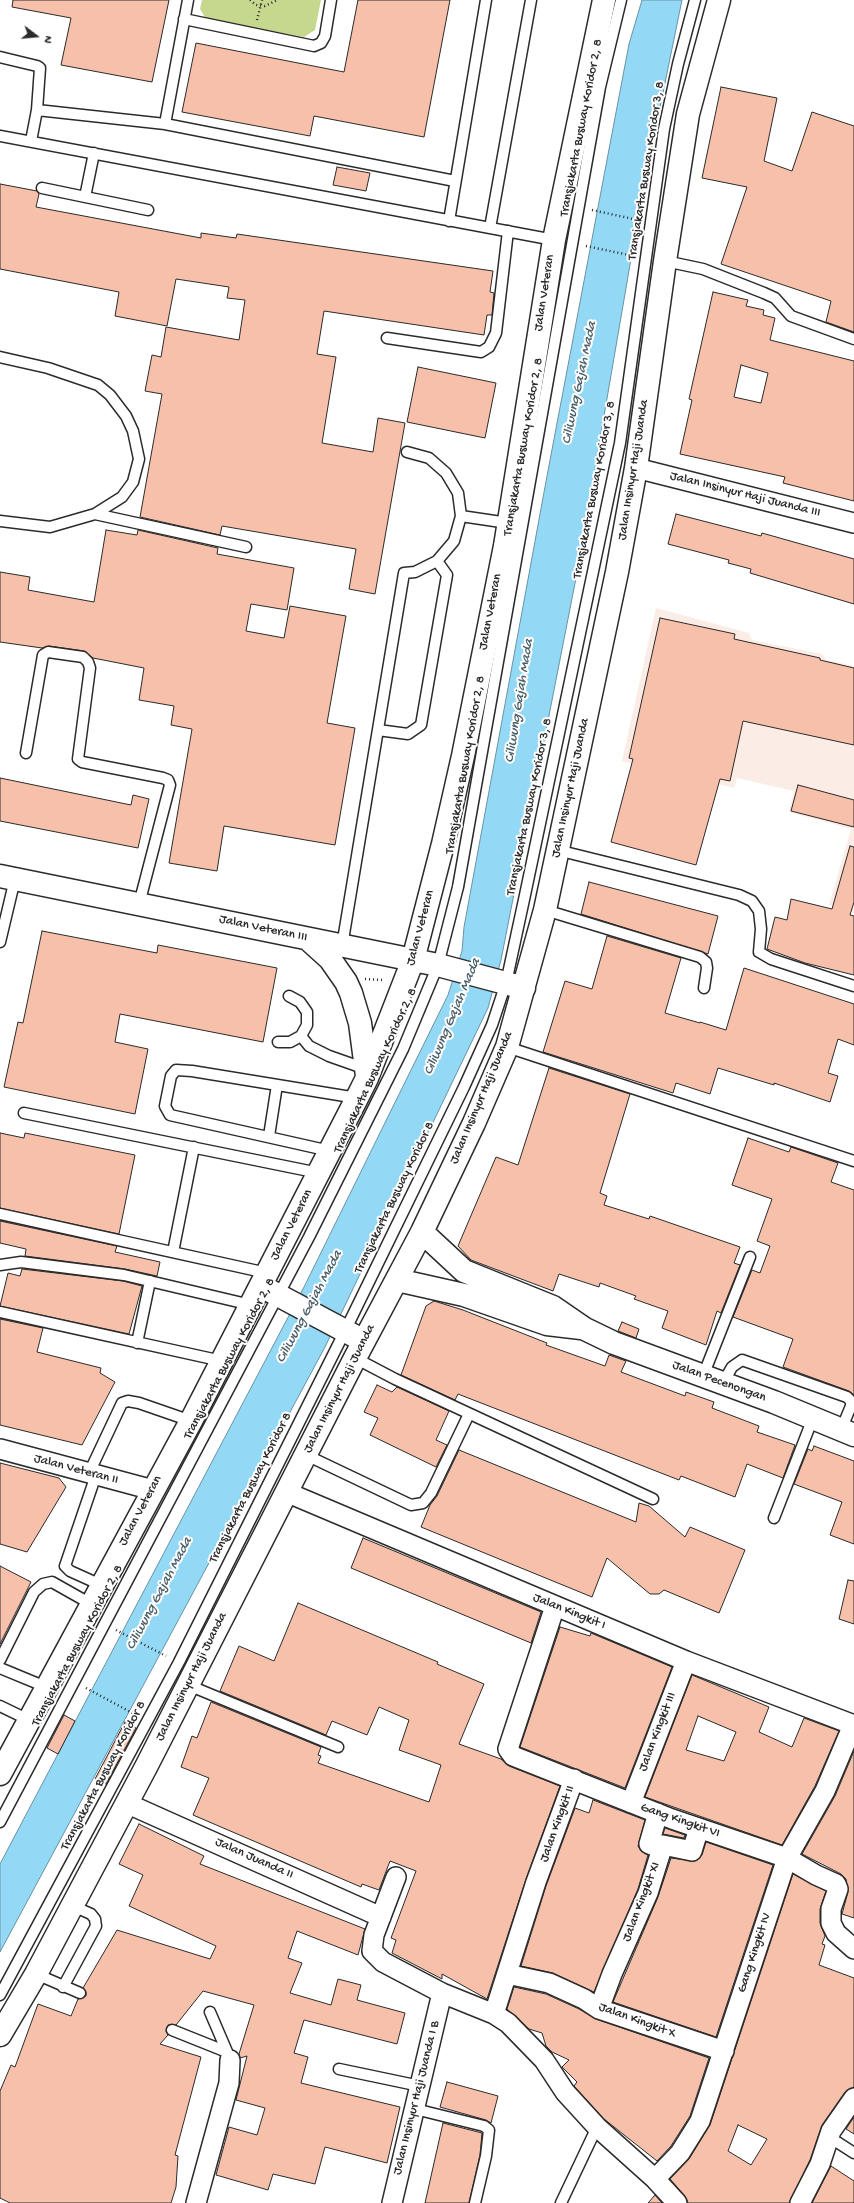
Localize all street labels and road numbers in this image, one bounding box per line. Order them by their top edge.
street label: Transjakarta Busway Koridor 2, 8 [557,38,607,218]
street label: Transjakarta Busway Koridor 3, 8 [625,81,669,261]
street label: Jalan Veteran [531,254,559,332]
street label: Transjakarta Busway Koridor 2, 8 [501,357,547,537]
street label: Jalan Insinyur Haji Juanda [615,399,653,541]
street label: Transjakarta Busway Koridor 3, 8 [570,400,620,580]
street label: Jalan Insinyur Haji Juanda III [668,469,822,521]
street label: Jalan Veteran [476,573,506,651]
street label: Transjakarta Busway Koridor 2, 8 [443,675,489,855]
street label: Transjakarta Busway Koridor 3, 8 [504,717,556,897]
street label: Jalan Insinyur Haji Juanda [549,717,593,859]
street label: Jalan Veteran [403,889,439,967]
street label: Jalan Veteran III [217,912,309,946]
street label: Transjakarta Busway Koridor 2, 8 [331,986,421,1156]
street label: Jalan Insinyur Haji Juanda [447,1029,517,1167]
street label: Transjakarta Busway Koridor 8 [351,1120,439,1276]
street label: Jalan Veteran [267,1187,317,1263]
street label: Transjakarta Busway Koridor 2, 8 [181,1276,279,1442]
street label: Jalan Insinyur Haji Juanda [301,1322,379,1456]
street label: Jalan Pecenongan [670,1358,768,1406]
street label: Transjakarta Busway Koridor 8 [206,1410,296,1566]
street label: Jalan Veteran II [32,1451,120,1489]
street label: Jalan Veteran [116,1473,166,1549]
street label: Transjakarta Busway Koridor 2, 8 [29,1563,127,1729]
street label: Jalan Kingkit I [530,1590,608,1634]
street label: Jalan Insinyur Haji Juanda [153,1610,231,1744]
street label: Jalan Kingkit III [636,1690,680,1774]
street label: Transjakarta Busway Koridor 8 [58,1699,150,1853]
street label: Jalan Kingkit II [537,1784,579,1864]
street label: Gang Kingkit VI [638,1800,722,1842]
street label: Jalan Juanda II [212,1835,296,1883]
street label: Jalan Kingkit XI [620,1860,664,1944]
street label: Gang Kingkit IV [735,1911,775,1995]
street label: Jalan Kingkit X [596,2000,678,2042]
street label: Jalan Insinyur Haji Juanda I B [390,2019,444,2177]

